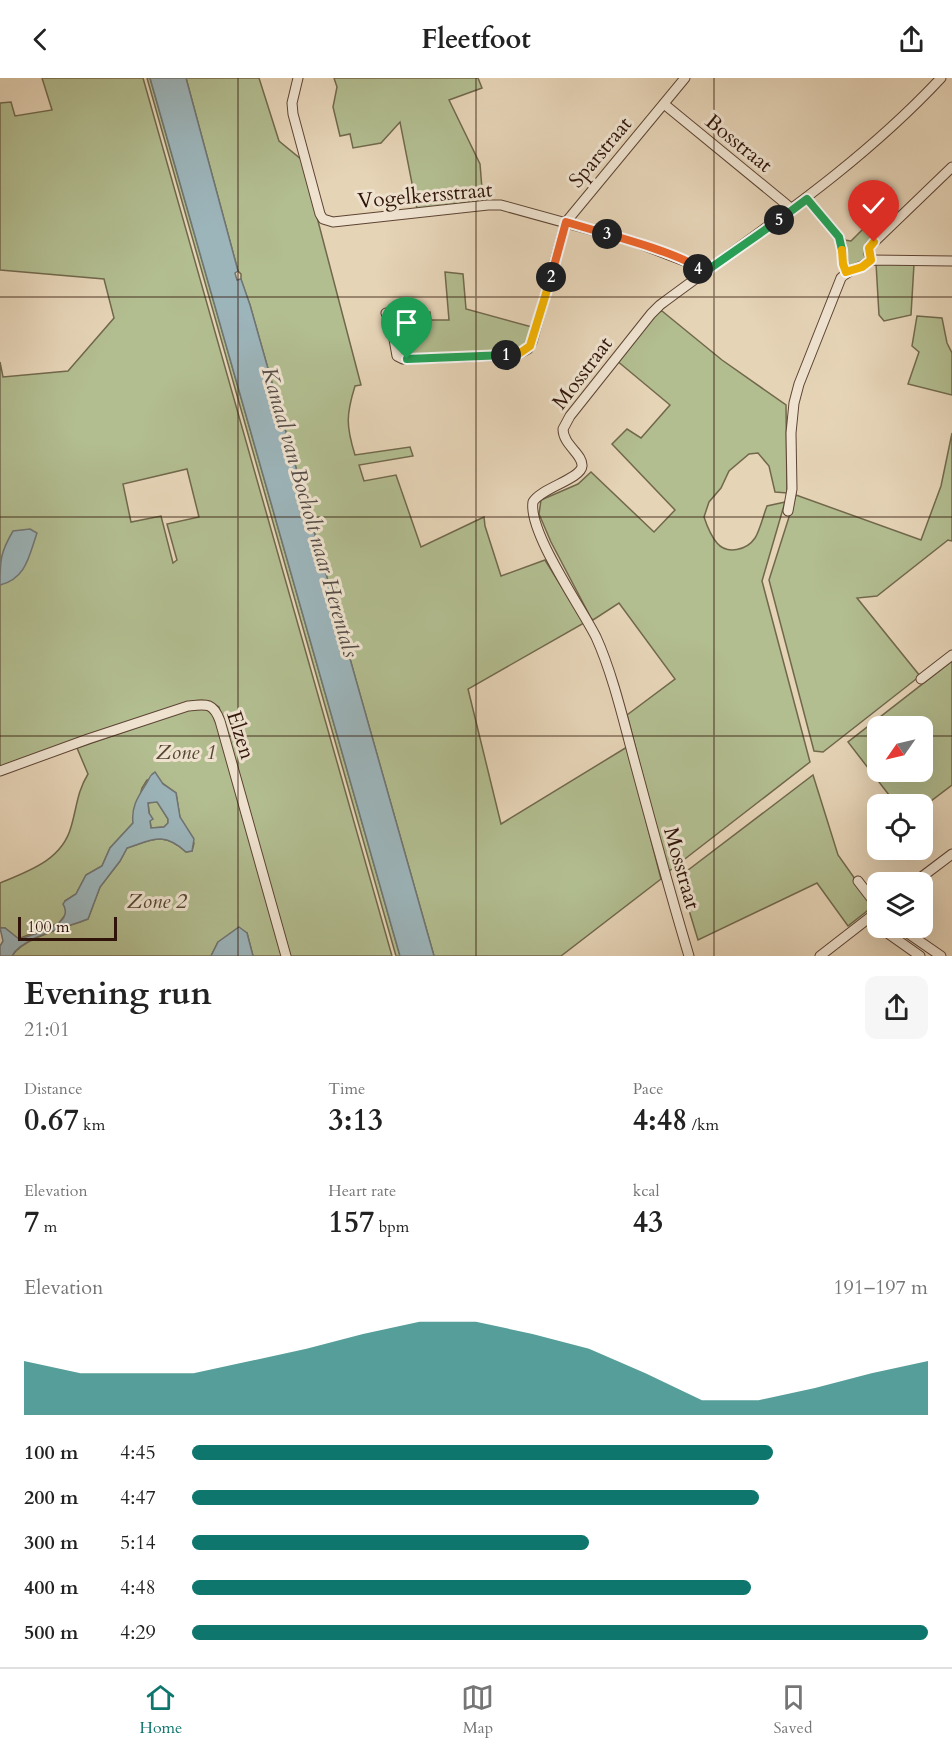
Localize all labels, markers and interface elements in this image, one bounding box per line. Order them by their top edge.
text: Fleetfoot [421,21,531,58]
icon: back [24,23,57,56]
icon: share [895,23,928,56]
street label: Bosstraat [699,107,779,180]
street label: Sparstraat [562,110,639,194]
street label: Vogelkersstraat [357,175,494,216]
pin [848,180,899,242]
icon: check [857,189,890,222]
pin: 5 [764,205,794,235]
text: 5 [775,209,783,231]
pin: 3 [592,219,622,249]
text: 3 [603,223,611,245]
pin: 4 [683,254,713,284]
text: 4 [694,258,702,280]
pin: 2 [536,262,566,292]
text: 2 [547,266,555,288]
pin [381,297,432,359]
icon: arrive [390,306,423,339]
street label: Mosstraat [545,331,620,416]
pin: 1 [491,340,521,370]
text: 1 [502,344,510,366]
water label: Kanaal van Bocholt naar Herentals [254,364,366,662]
street label: Elzen [219,707,262,763]
north arrow [867,716,933,782]
map controls [867,716,933,938]
park label: Zone 1 [156,738,216,767]
button: locate [867,794,933,860]
street label: Mosstraat [656,824,707,913]
button: layers [867,872,933,938]
park label: Zone 2 [127,887,187,916]
scale bar [18,914,117,941]
text: 100 m [27,916,69,938]
text: Evening run [24,971,212,1016]
button: share [865,976,928,1039]
text: 21:01 [24,1016,70,1043]
text: Distance [24,1078,82,1100]
text: Time [328,1078,365,1100]
text: Pace [633,1078,664,1100]
text: 0.67 [24,1100,79,1141]
text: 3:13 [328,1100,383,1141]
text: 4:48 [633,1100,687,1141]
text: km [79,1114,105,1136]
text: /km [687,1114,719,1136]
text: Elevation [24,1180,88,1202]
text: Heart rate [328,1180,396,1202]
text: kcal [633,1180,660,1202]
text: 7 [24,1202,39,1243]
text: 157 [328,1202,374,1243]
text: 43 [633,1202,663,1243]
text: m [39,1216,57,1238]
text: bpm [374,1216,409,1238]
text: Elevation [24,1274,103,1301]
text: 191–197 m [833,1274,928,1301]
text: 100 m [24,1439,79,1466]
text: 4:45 [120,1439,156,1466]
text: 200 m [24,1484,79,1511]
text: 4:47 [120,1484,156,1511]
text: 300 m [24,1529,79,1556]
text: 5:14 [120,1529,156,1556]
text: 400 m [24,1574,79,1601]
text: 4:48 [120,1574,156,1601]
text: 500 m [24,1619,79,1646]
text: 4:29 [120,1619,156,1646]
tab: Home [140,1681,182,1739]
tab: Map [461,1681,494,1739]
tab: Saved [774,1681,812,1739]

